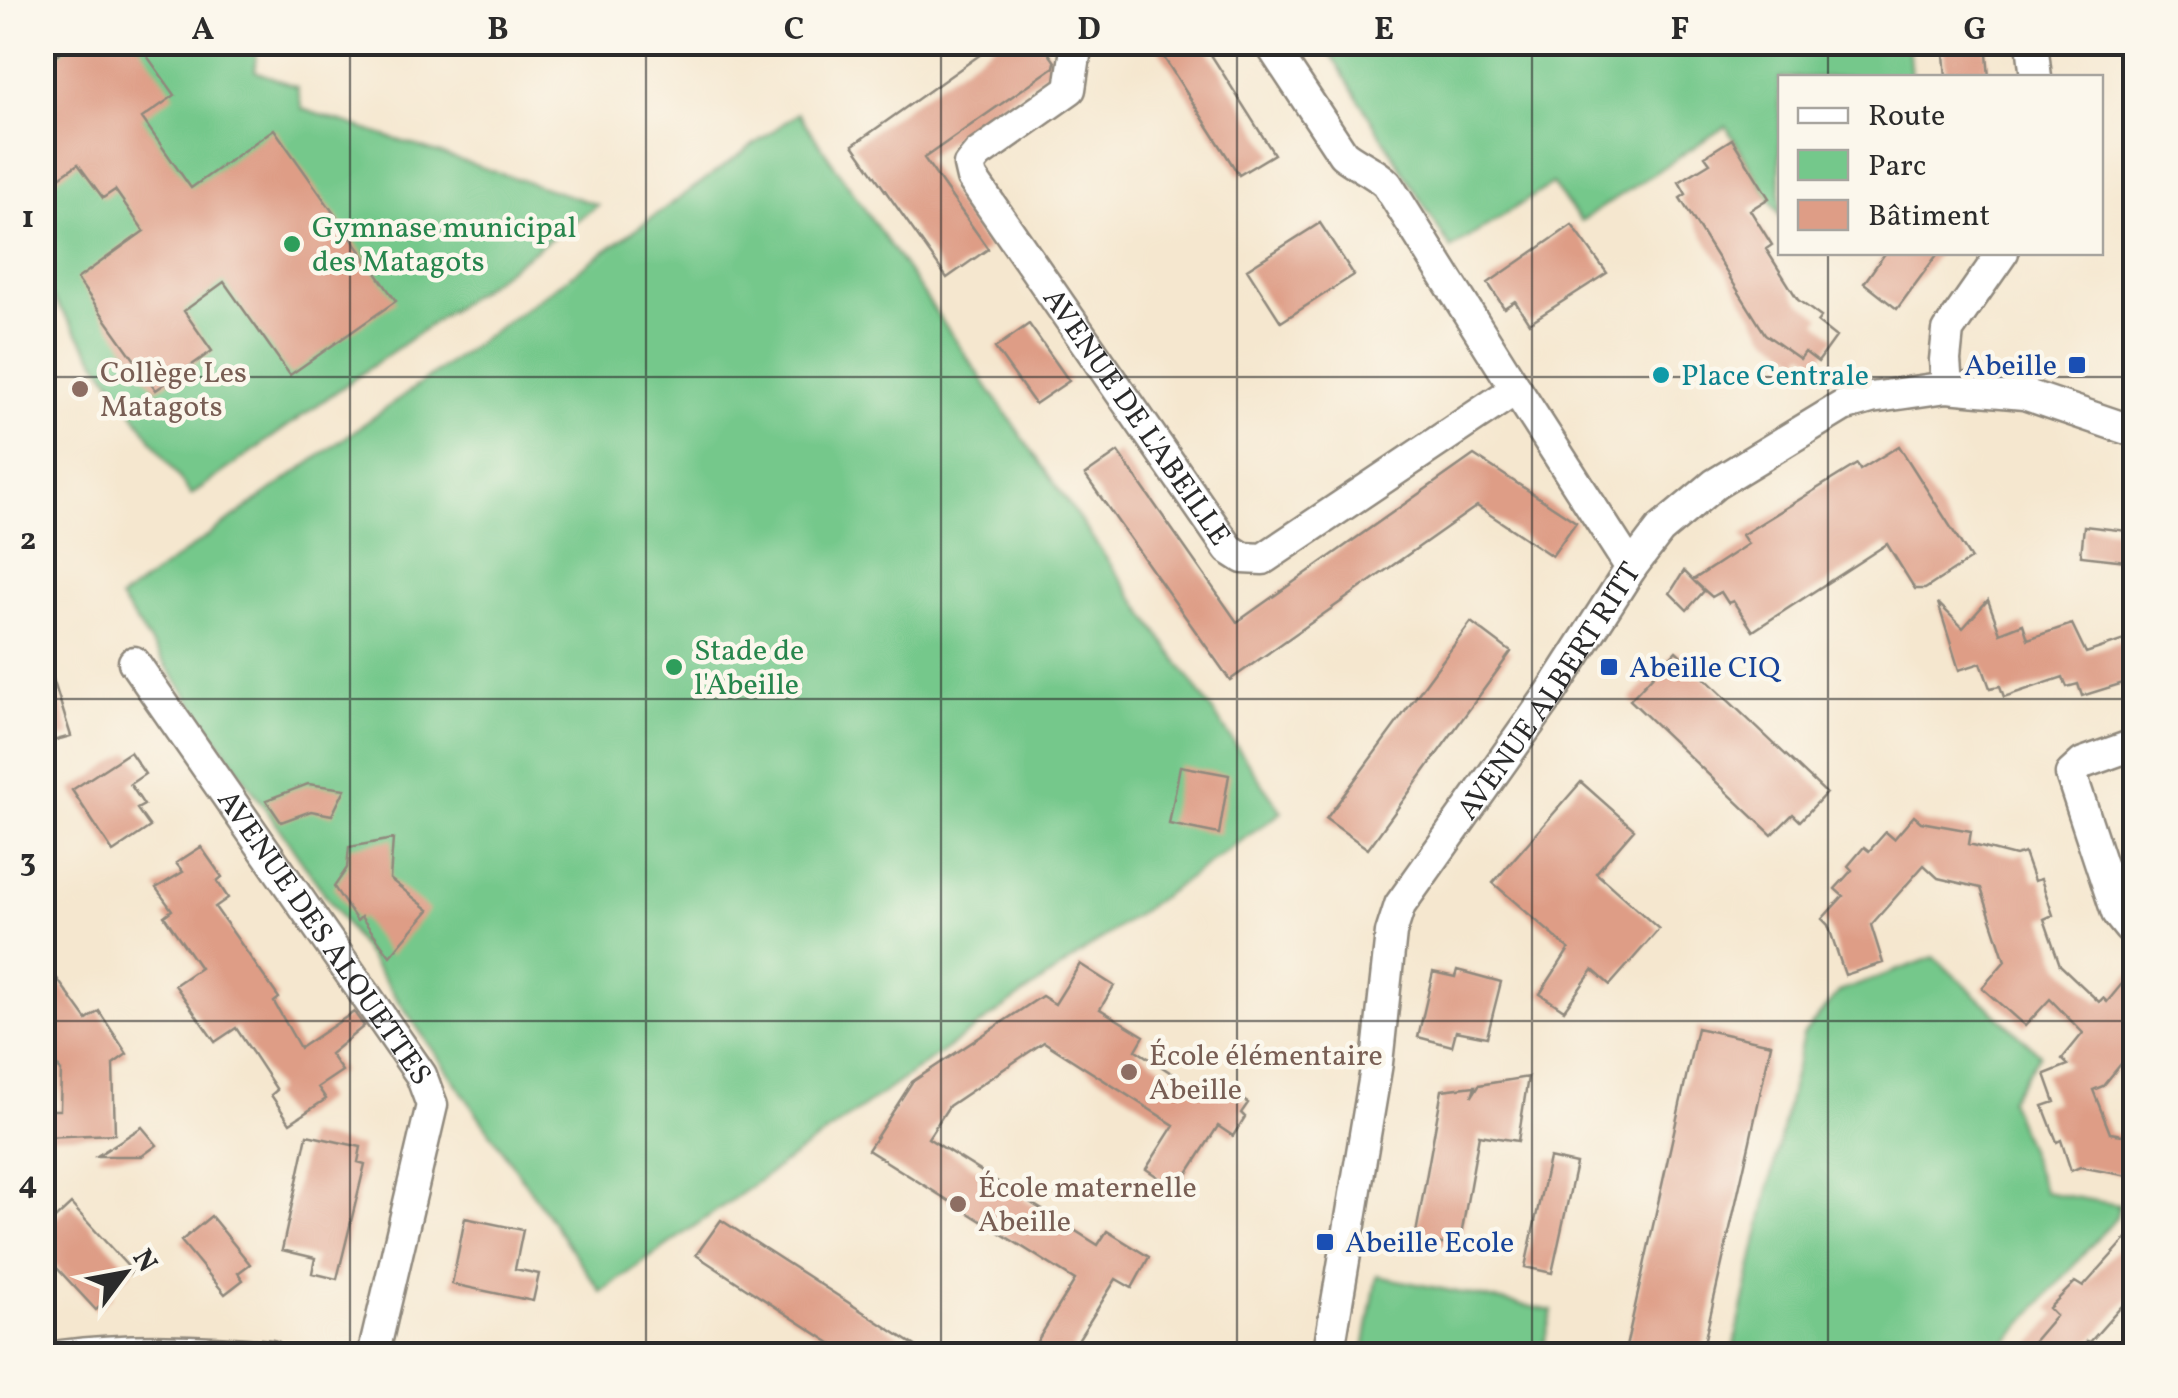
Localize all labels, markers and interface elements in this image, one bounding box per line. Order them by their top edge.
text: A [192,9,215,53]
text: B [487,9,509,53]
text: C [784,9,804,53]
text: D [1077,9,1101,53]
text: E [1374,9,1394,53]
text: F [1671,9,1690,53]
text: G [1964,9,1986,53]
legend [1778,75,2103,255]
text: Route [1868,96,1945,138]
text: Parc [1868,146,1926,188]
text: Bâtiment [1868,196,1990,238]
text: 1 [22,197,34,241]
place label: Gymnase municipal des Matagots [312,208,577,284]
marker: Gymnase municipal des Matagots [281,233,303,255]
street label: AVENUE DE L'ABEILLE [1032,281,1240,555]
place label: Abeille [1964,346,2057,388]
place label: Collège Les Matagots [100,353,247,429]
marker: Abeille [2066,354,2088,376]
place label: Place Centrale [1681,356,1869,398]
marker: Place Centrale [1650,364,1672,386]
marker: Collège Les Matagots [69,378,91,400]
text: 2 [20,519,36,563]
street label: AVENUE ALBERT RITT [1448,555,1652,829]
place label: Stade de l'Abeille [694,631,804,707]
place label: Abeille CIQ [1629,648,1781,690]
marker: Stade de l'Abeille [663,656,685,678]
marker: Abeille CIQ [1598,656,1620,678]
street label: AVENUE DES ALOUETTES [206,782,441,1094]
text: 3 [20,841,36,885]
place label: École élémentaire Abeille [1149,1036,1383,1112]
marker: École élémentaire Abeille [1118,1061,1140,1083]
text: 4 [18,1163,38,1207]
place label: École maternelle Abeille [978,1168,1197,1244]
marker: École maternelle Abeille [947,1193,969,1215]
north arrow [75,1223,175,1323]
place label: Abeille Ecole [1345,1223,1514,1265]
marker: Abeille Ecole [1314,1231,1336,1253]
text: N [122,1242,166,1280]

